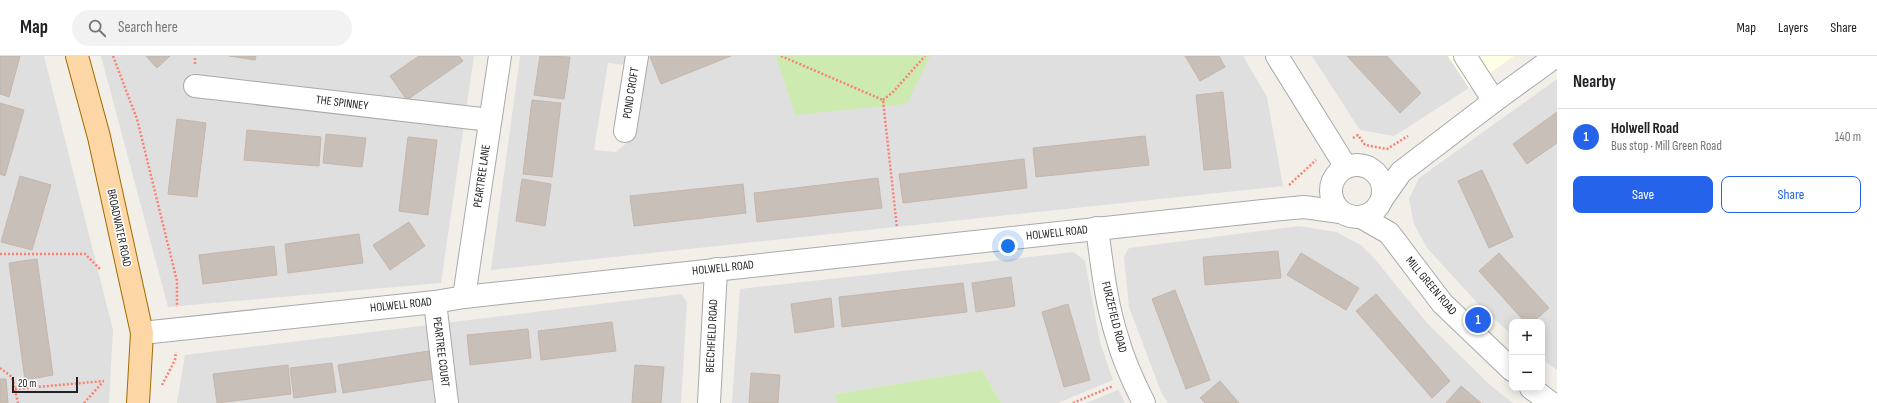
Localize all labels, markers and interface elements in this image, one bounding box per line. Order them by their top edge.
search box [72,10,352,46]
text: Map [20,16,48,39]
icon: search [86,17,108,39]
text: Search here [118,18,178,37]
text: Map [1736,19,1756,36]
text: Layers [1778,19,1808,36]
text: Share [1830,19,1857,36]
street label: POND CROFT [620,66,642,120]
text: Nearby [1573,72,1616,92]
street label: THE SPINNEY [315,92,369,114]
text: Holwell Road [1611,119,1679,138]
text: 1 [1583,129,1589,145]
text: 140 m [1835,129,1861,145]
text: Bus stop · Mill Green Road [1611,138,1722,154]
street label: PEARTREE LANE [470,144,494,208]
button: Save [1573,176,1713,213]
button: Share [1721,176,1861,213]
street label: BROADWATER ROAD [103,188,135,268]
street label: HOLWELL ROAD [1025,222,1089,244]
your location [998,236,1018,256]
street label: MILL GREEN ROAD [1402,254,1460,319]
street label: HOLWELL ROAD [691,257,755,279]
street label: FURZEFIELD ROAD [1098,280,1130,354]
street label: HOLWELL ROAD [369,294,433,316]
street label: BEECHFIELD ROAD [703,299,721,373]
pin: 1 [1465,305,1491,335]
street label: PEARTREE COURT [429,316,453,388]
map controls [1509,319,1545,391]
button: + [1509,319,1545,355]
button: − [1509,355,1545,391]
scale bar [12,375,78,394]
text: 20 m [18,377,36,390]

